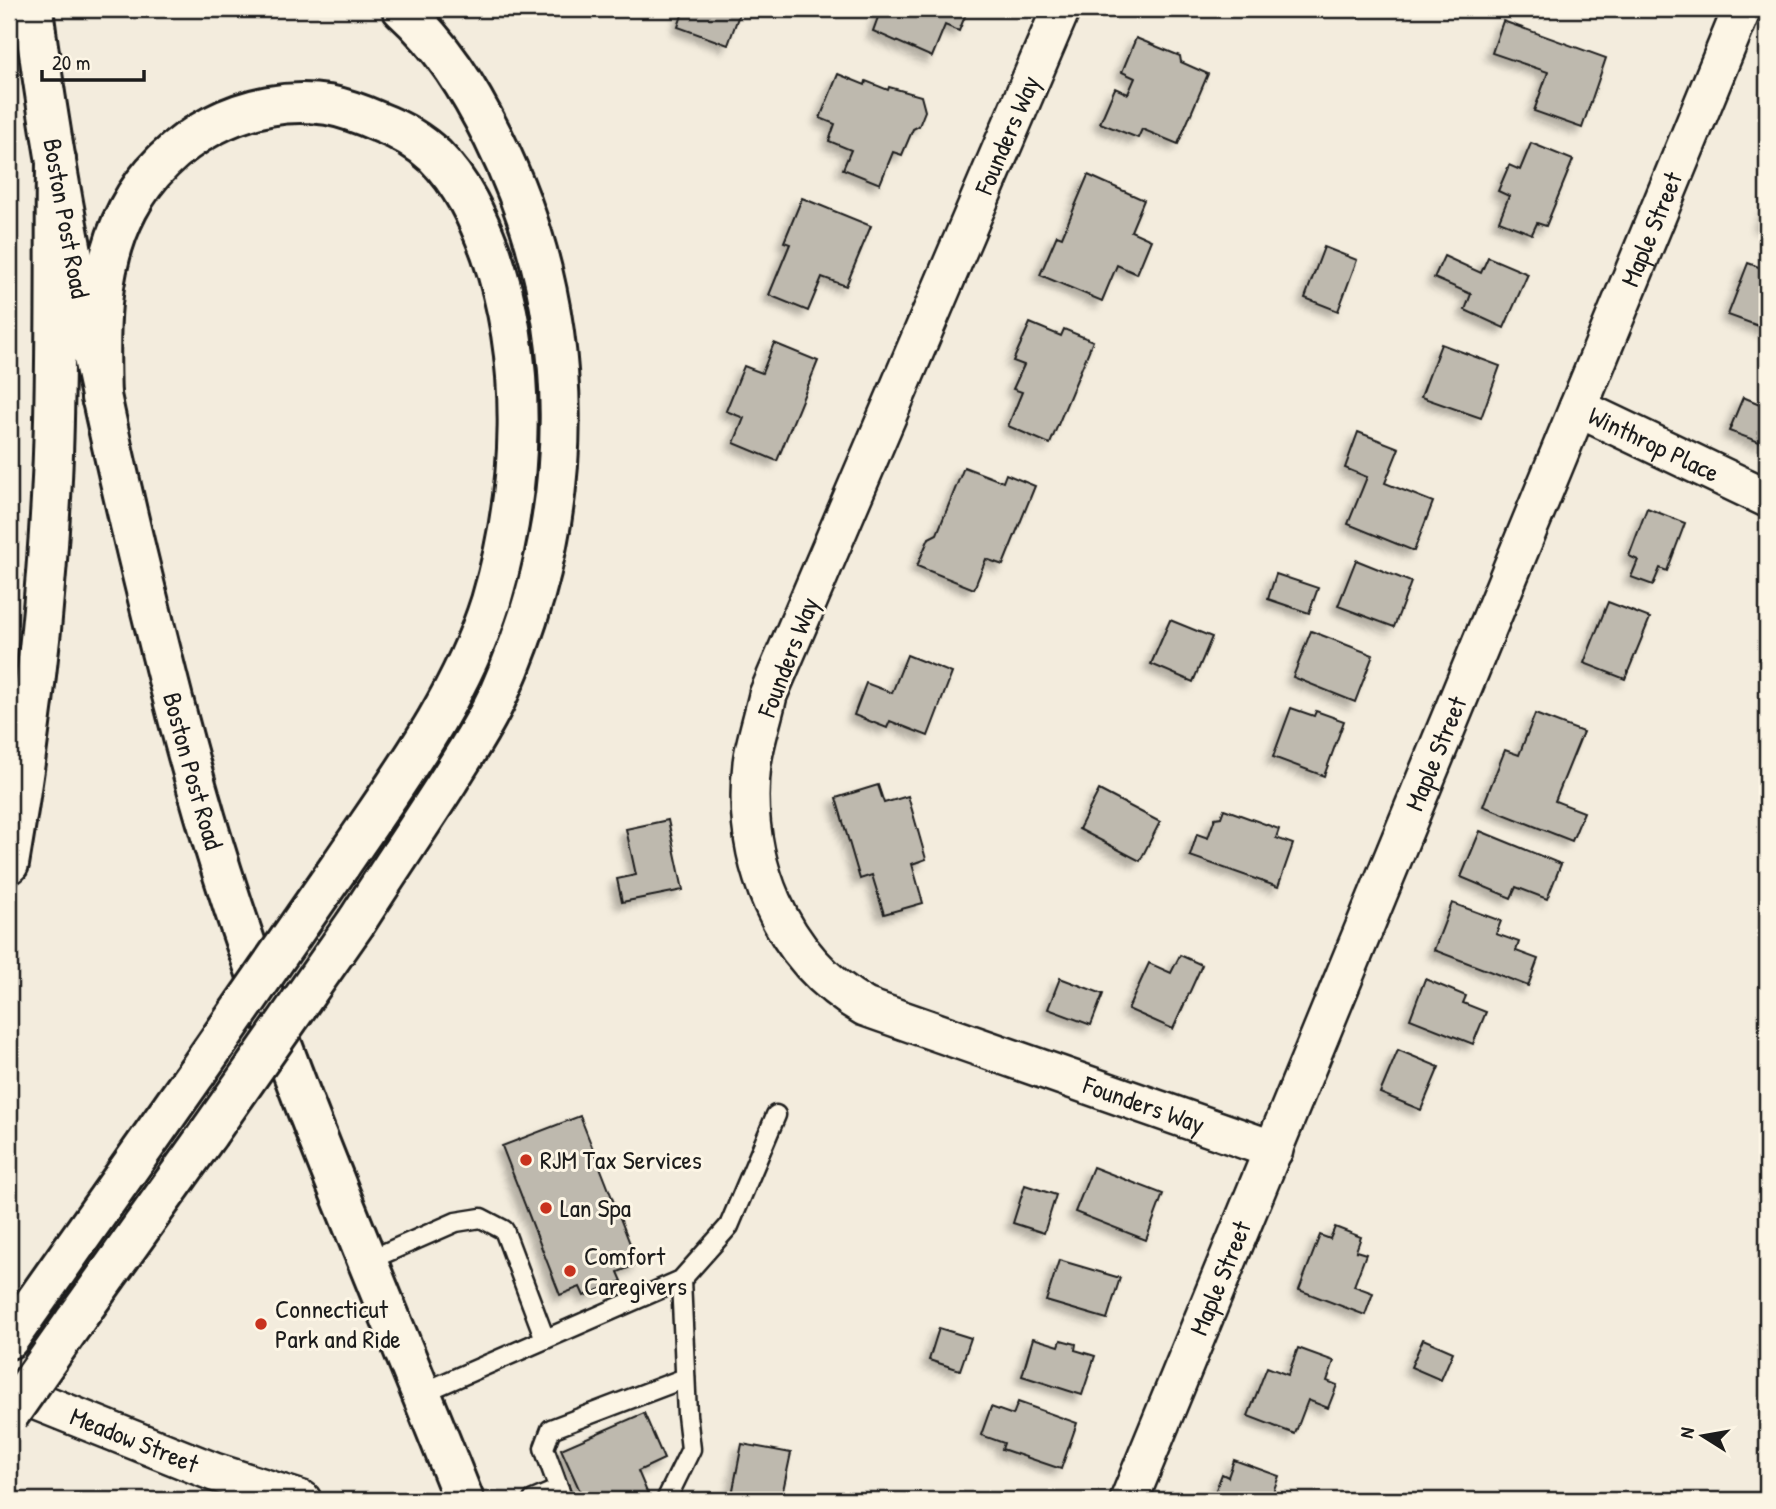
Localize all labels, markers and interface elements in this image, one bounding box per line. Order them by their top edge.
scale bar [42,38,144,82]
text: 20 m [52,48,90,77]
street label: Founders Way [965,70,1047,201]
street label: Boston Post Road [35,136,98,301]
street label: Maple Street [1612,166,1691,291]
street label: Winthrop Place [1583,398,1725,490]
street label: Founders Way [748,592,826,723]
street label: Boston Post Road [155,689,232,854]
street label: Maple Street [1396,690,1475,816]
street label: Founders Way [1078,1066,1209,1141]
place label: RJM Tax Services [540,1142,702,1177]
marker: RJM Tax Services [518,1152,534,1168]
place label: Lan Spa [560,1190,631,1225]
marker: Lan Spa [538,1200,554,1216]
street label: Maple Street [1181,1214,1259,1340]
place label: Comfort Caregivers [584,1238,687,1303]
marker: Comfort Caregivers [562,1263,578,1279]
place label: Connecticut Park and Ride [275,1291,401,1356]
marker: Connecticut Park and Ride [253,1316,269,1332]
street label: Meadow Street [65,1398,205,1481]
north arrow [1668,1400,1738,1470]
text: N [1673,1425,1700,1440]

